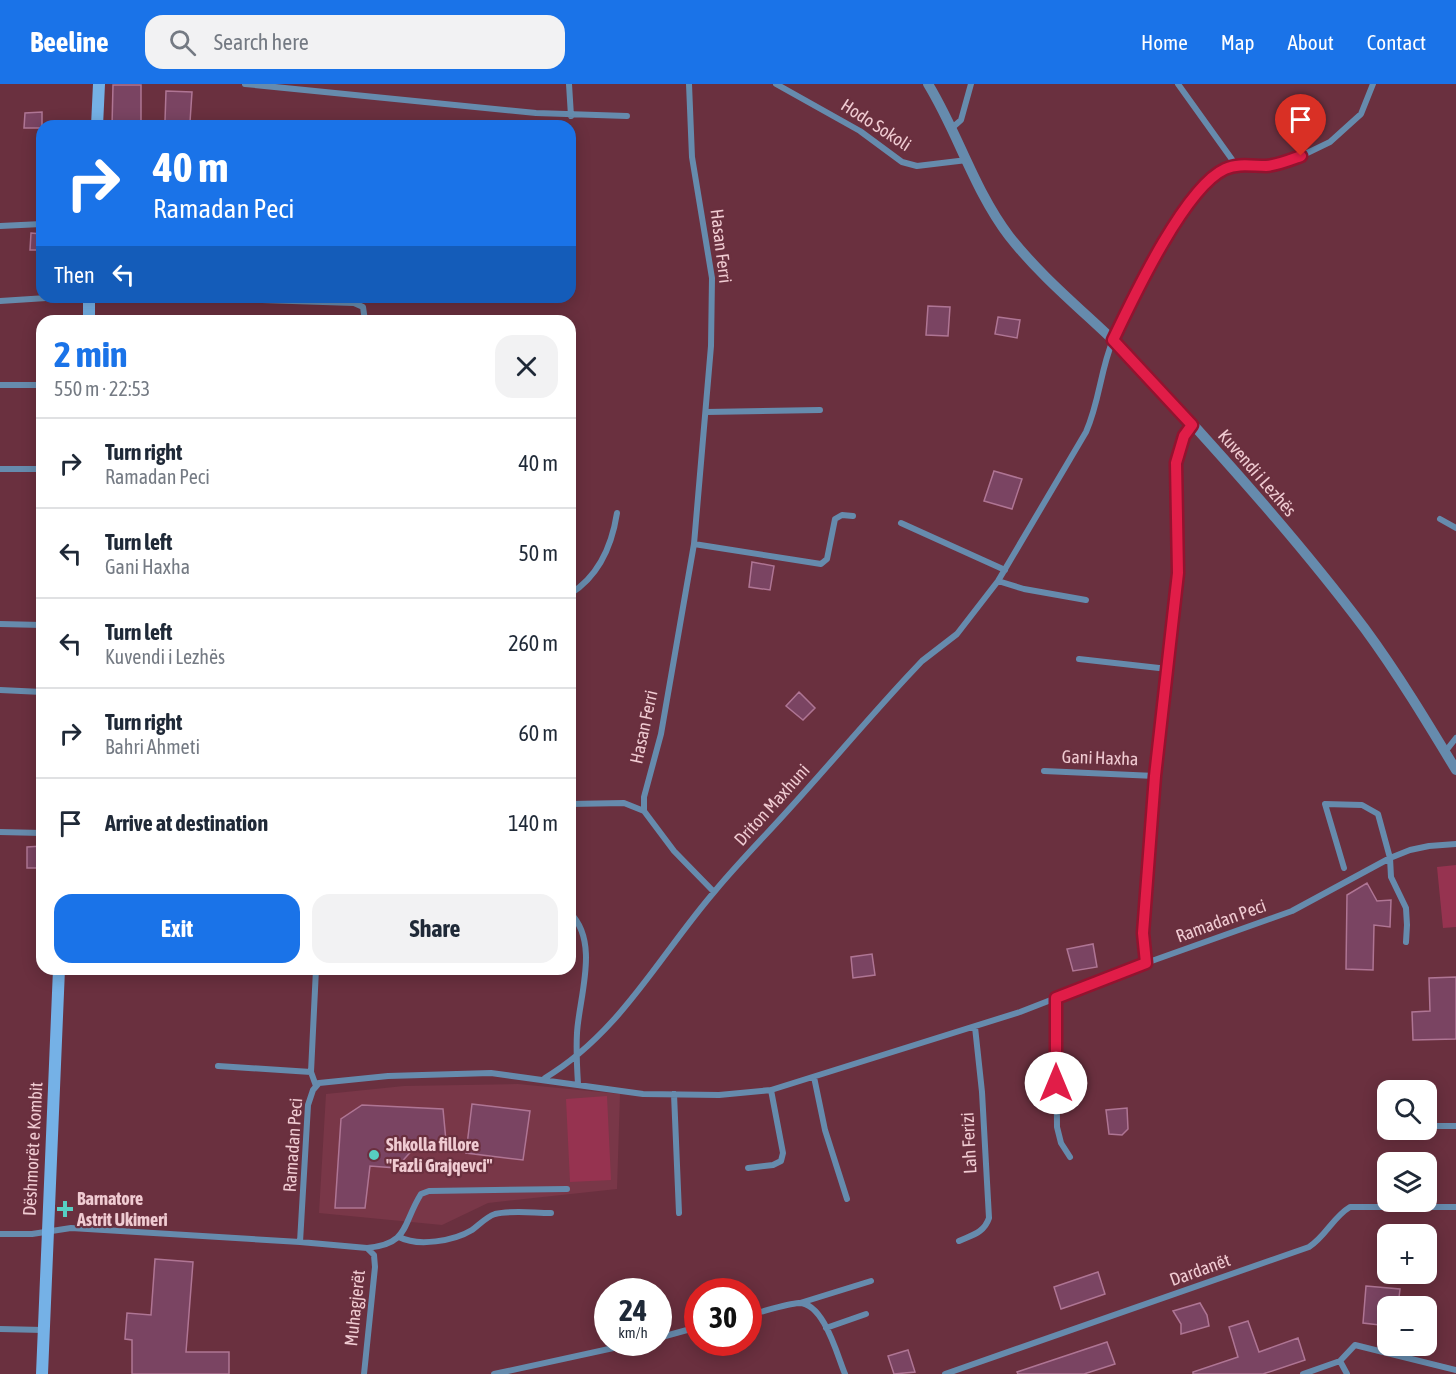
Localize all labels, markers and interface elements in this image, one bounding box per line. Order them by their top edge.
search box [145,15,565,69]
text: Beeline [30,26,109,58]
icon: search [166,26,199,59]
text: Search here [214,29,309,55]
text: Home [1141,30,1188,54]
text: Map [1221,30,1255,54]
text: About [1288,30,1334,54]
text: Contact [1367,30,1426,54]
street label: Hodo Sokoli [837,94,915,155]
pin [1275,94,1326,156]
icon: arrive [1284,103,1317,136]
text: 40 m [153,143,228,191]
icon: right [54,144,132,222]
text: Ramadan Peci [153,193,294,224]
street label: Hasan Ferri [707,208,736,284]
icon: left [107,258,140,291]
text: Then [54,262,95,288]
text: 2 min [54,333,128,375]
button: close [495,335,558,398]
text: 550 m · 22:53 [54,377,150,400]
street label: Kuvendi i Lezhës [1214,425,1301,520]
text: Turn right [105,439,182,465]
icon: right [54,447,87,480]
text: 40 m [518,450,558,476]
text: Ramadan Peci [105,465,210,488]
text: Turn left [105,529,172,555]
icon: left [54,537,87,570]
text: 50 m [518,540,558,566]
text: Gani Haxha [105,555,190,578]
text: Turn left [105,619,172,645]
icon: left [54,627,87,660]
text: 260 m [508,630,558,656]
text: Kuvendi i Lezhës [105,645,225,668]
street label: Hasan Ferri [625,688,662,766]
text: Turn right [105,709,182,735]
icon: right [54,717,87,750]
text: 60 m [518,720,558,746]
text: Bahri Ahmeti [105,735,200,758]
street label: Gani Haxha [1061,746,1139,769]
street label: Driton Maxhuni [730,760,814,850]
icon: arrive [54,807,87,840]
text: Arrive at destination [105,810,268,836]
text: 140 m [508,810,558,836]
button: Exit [54,894,300,963]
button: Share [312,894,558,963]
street label: Ramadan Peci [1173,895,1269,947]
position arrow [1024,1051,1088,1115]
map controls [1377,1080,1437,1356]
button: search [1377,1080,1437,1140]
street label: Dëshmorët e Kombit [19,1081,46,1217]
street label: Ramadan Peci [279,1097,306,1193]
street label: Lah Ferizi [956,1112,981,1174]
place label: Shkolla fillore ''Fazli Grajqevci'' [386,1134,493,1176]
marker: Shkolla fillore ''Fazli Grajqevci'' [367,1148,381,1162]
button: layers [1377,1152,1437,1212]
place label: Barnatore Astrit Ukimeri [76,1188,168,1230]
marker: Barnatore Astrit Ukimeri [58,1202,72,1216]
button: + [1377,1224,1437,1284]
street label: Dardanët [1167,1249,1233,1290]
street label: Muhagjerët [340,1269,369,1347]
speed limit sign: 30 [684,1278,762,1356]
text: 24 [619,1293,647,1327]
button: − [1377,1296,1437,1356]
text: km/h [618,1324,648,1341]

